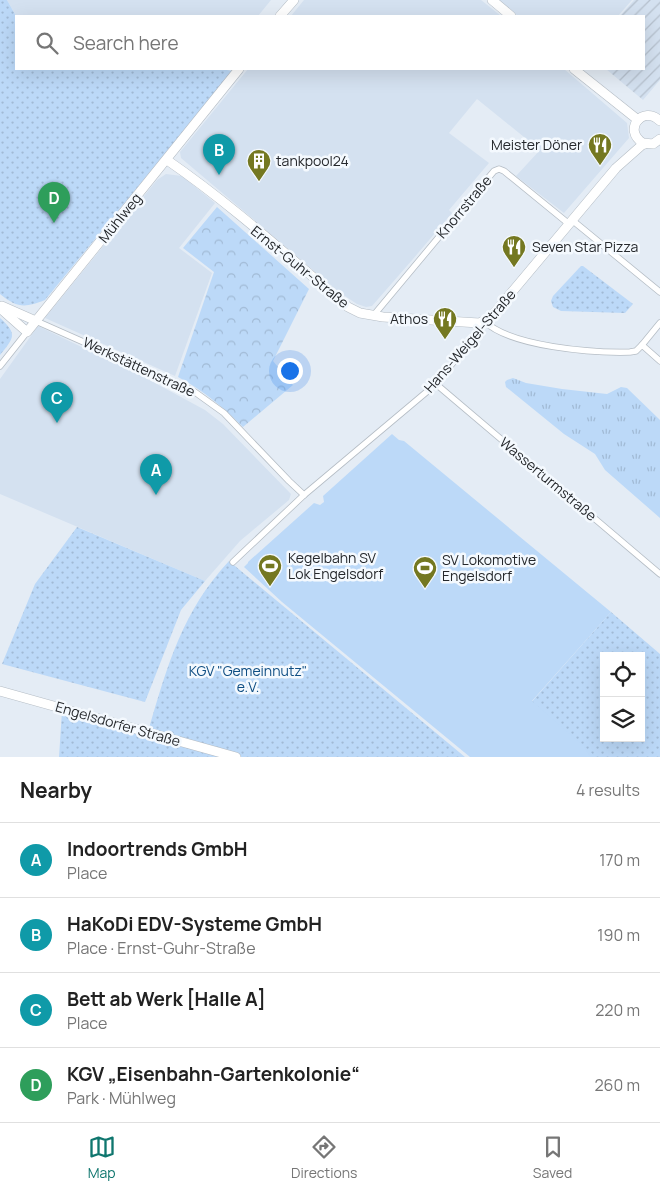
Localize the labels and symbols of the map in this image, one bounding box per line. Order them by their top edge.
restaurant icon: Meister Döner [587,132,613,166]
pin: B [203,134,235,175]
place label: Meister Döner [491,135,582,154]
building icon: tankpool24 [246,148,272,182]
place label: tankpool24 [276,151,349,170]
street label: Knorrstraße [432,171,496,242]
pin: D [38,182,70,223]
street label: Mühlweg [94,189,145,246]
street label: Ernst-Guhr-Straße [247,221,353,312]
restaurant icon: Seven Star Pizza [501,234,527,268]
place label: Seven Star Pizza [532,237,638,256]
street label: Hans-Weigel-Straße [419,285,520,396]
restaurant icon: Athos [432,306,458,340]
place label: Athos [390,309,428,328]
street label: Werkstättenstraße [80,332,198,401]
your location [277,358,303,384]
pin: C [41,382,73,423]
street label: Wasserturmstraße [496,432,601,525]
pin: A [140,454,172,495]
place label: Kegelbahn SV Lok Engelsdorf [288,548,383,583]
place label: SV Lokomotive Engelsdorf [442,550,536,585]
sports icon: Kegelbahn SV Lok Engelsdorf [257,553,283,587]
sports icon: SV Lokomotive Engelsdorf [412,555,438,589]
park label: KGV "Gemeinnutz" e.V. [189,661,307,696]
street label: Engelsdorfer Straße [53,697,183,750]

